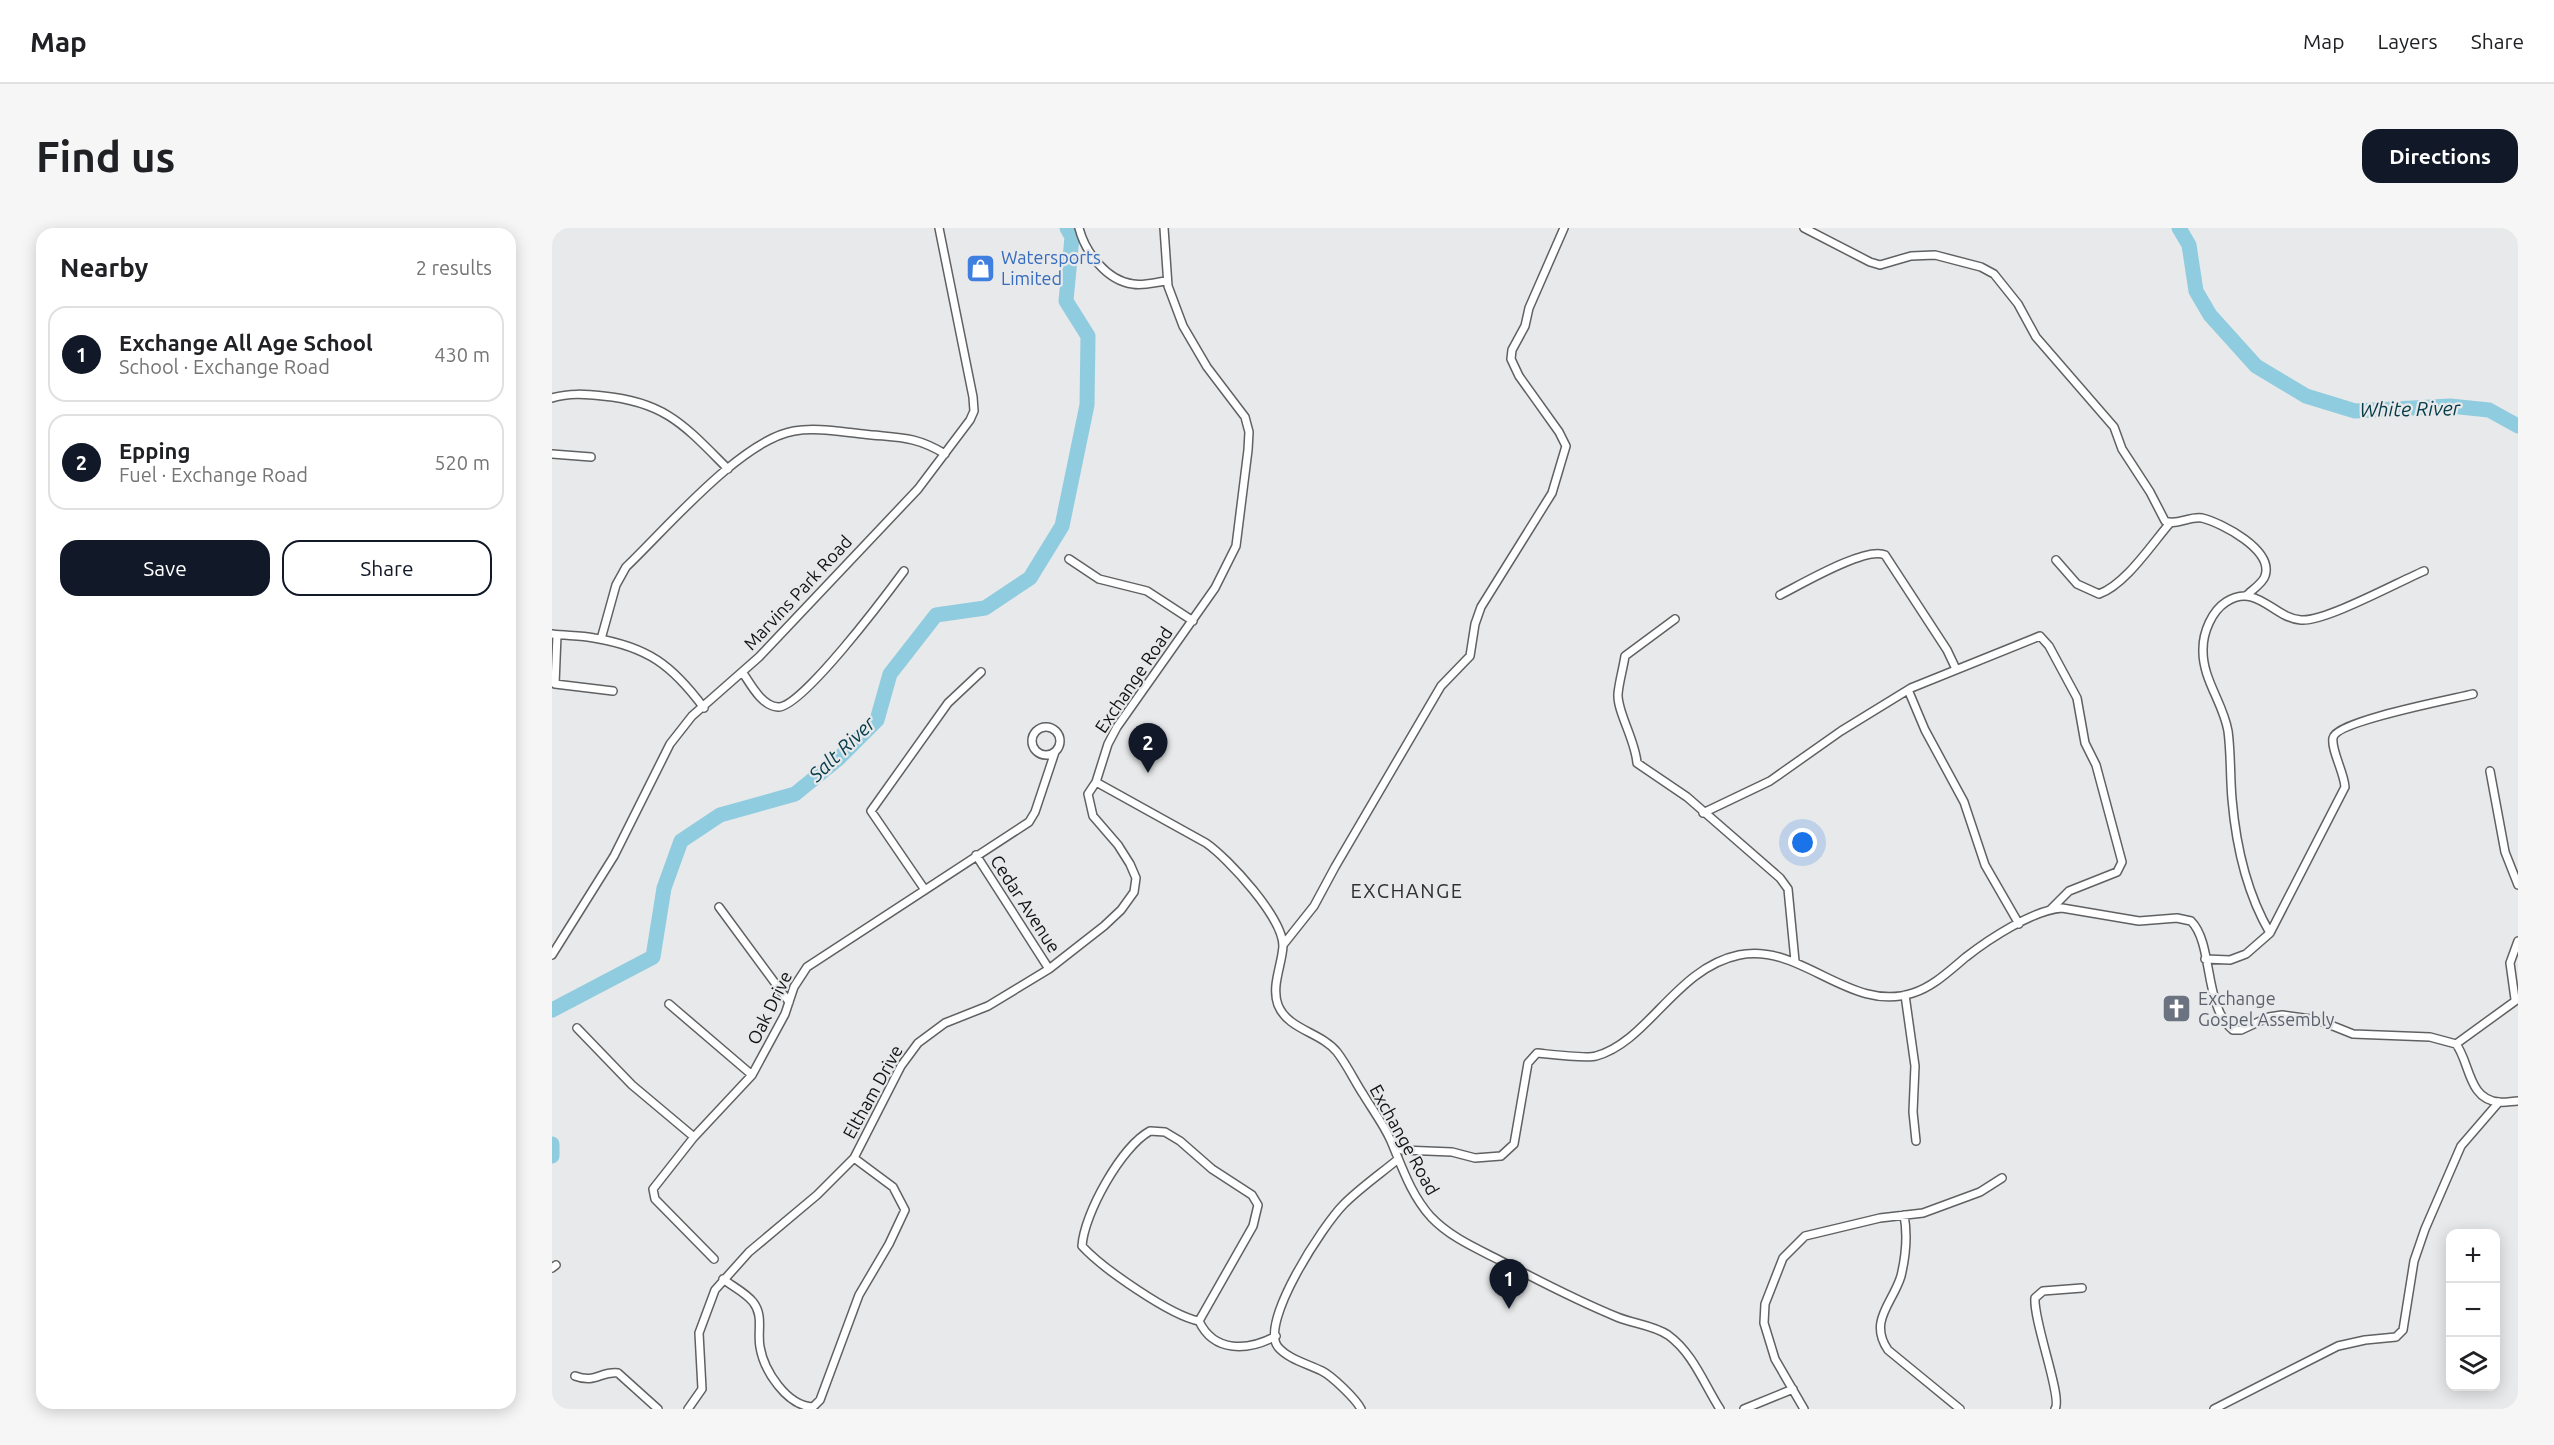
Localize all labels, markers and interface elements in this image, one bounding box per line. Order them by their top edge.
text: Map [30,26,87,57]
text: Map [2303,29,2344,53]
text: Layers [2377,29,2438,53]
text: Share [2471,29,2524,53]
button: Directions [2362,129,2518,183]
text: Find us [36,133,175,180]
place label: Watersports Limited [1001,247,1101,288]
shop icon: Watersports Limited [964,252,996,284]
text: Nearby [60,253,148,282]
text: 2 results [416,256,492,279]
text: Exchange All Age School [119,330,373,355]
text: 1 [76,343,87,366]
text: 430 m [434,343,490,366]
text: School · Exchange Road [119,355,330,378]
water label: White River [2359,396,2462,421]
text: Epping [119,438,190,463]
text: 2 [76,451,87,474]
text: 520 m [434,451,490,474]
text: Fuel · Exchange Road [119,463,308,486]
street label: Marvins Park Road [739,531,855,654]
button: Save [60,540,270,596]
button: Share [282,540,492,596]
street label: Exchange Road [1090,623,1176,736]
water label: Salt River [803,710,881,787]
pin: 2 [1128,724,1168,773]
your location [1788,828,1817,857]
street label: Cedar Avenue [987,851,1065,956]
district label: EXCHANGE [1350,879,1464,902]
street label: Oak Drive [743,968,795,1047]
place label: Exchange Gospel Assembly [2198,988,2335,1029]
church icon: Exchange Gospel Assembly [2161,993,2193,1025]
street label: Eltham Drive [838,1041,906,1142]
street label: Exchange Road [1366,1081,1443,1198]
map controls [2446,1229,2500,1391]
button: + [2446,1229,2500,1283]
pin: 1 [1490,1260,1528,1309]
button: − [2446,1283,2500,1337]
button: layers [2446,1337,2500,1391]

